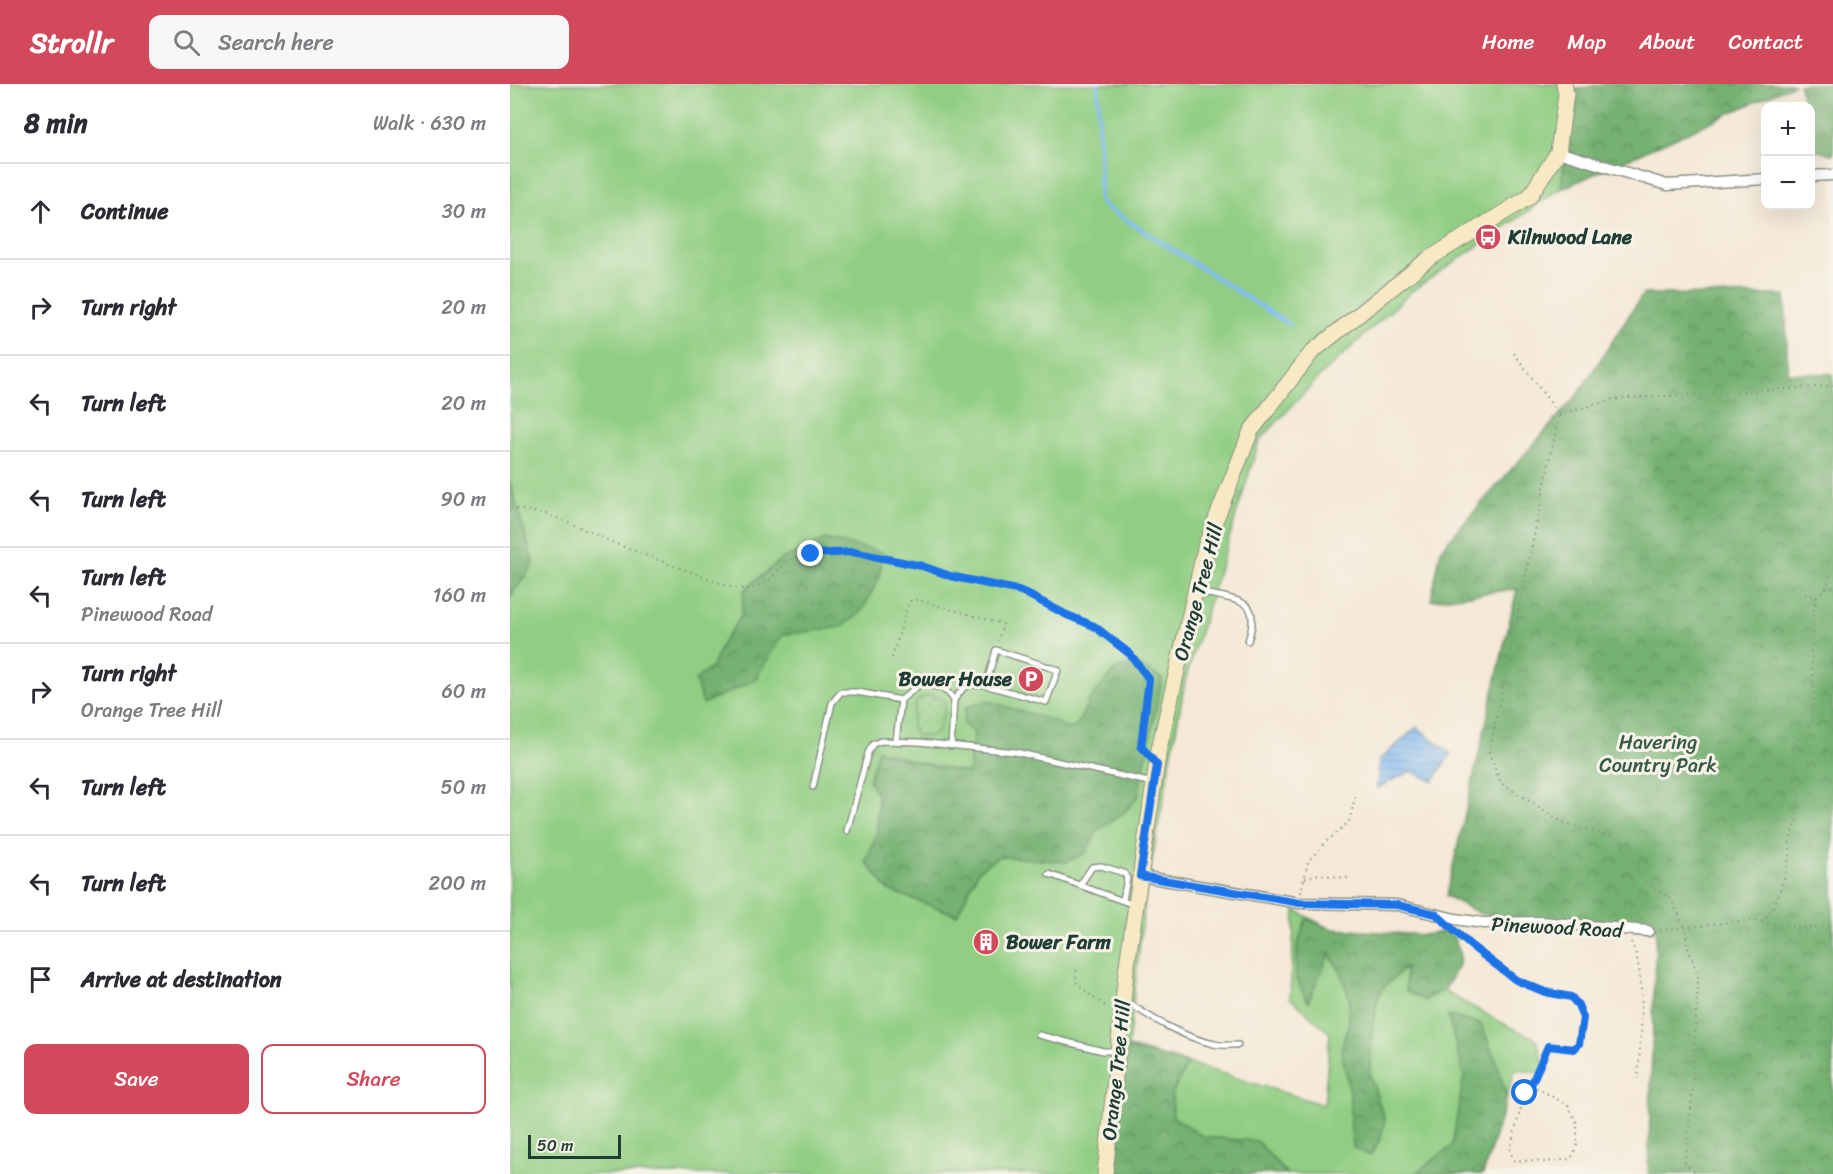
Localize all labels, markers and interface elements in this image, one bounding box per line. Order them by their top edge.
search box [149,15,569,69]
text: Strollr [30,18,113,67]
text: Search here [218,23,334,62]
text: Home [1482,23,1534,61]
text: Map [1567,23,1606,61]
text: About [1639,23,1696,61]
text: Contact [1729,23,1803,61]
icon: search [170,26,203,59]
text: 8 min [24,100,88,146]
map controls [1761,102,1815,210]
button: + [1761,102,1815,156]
text: Walk · 630 m [373,106,486,141]
button: − [1761,156,1815,210]
text: Continue [81,192,169,231]
text: 30 m [442,194,486,229]
icon: ahead [24,195,57,228]
place label: Kilnwood Lane [1507,220,1633,255]
bus stop icon: Kilnwood Lane [1473,222,1503,252]
text: Turn right [81,288,176,327]
text: 20 m [441,290,486,325]
icon: right [24,291,57,324]
text: Turn left [81,384,166,423]
text: 20 m [441,386,486,421]
icon: left [24,387,57,420]
text: Turn left [81,480,166,519]
text: 90 m [441,482,486,517]
icon: left [24,483,57,516]
street label: Orange Tree Hill [1163,519,1234,665]
route end [797,540,823,566]
text: Turn left [81,558,166,597]
text: 160 m [433,578,486,613]
icon: left [24,579,57,612]
text: Pinewood Road [81,597,212,632]
text: Turn right [81,654,176,693]
place label: Bower House [898,662,1013,697]
parking icon: Bower House [1016,664,1046,694]
text: 60 m [441,674,486,709]
icon: right [24,675,57,708]
text: Orange Tree Hill [81,693,222,728]
park label: Havering Country Park [1599,725,1717,783]
text: Turn left [81,768,166,807]
text: 50 m [441,770,486,805]
icon: left [24,771,57,804]
text: Turn left [81,864,166,903]
text: 200 m [429,866,486,901]
icon: left [24,867,57,900]
street label: Pinewood Road [1491,907,1625,948]
place label: Bower Farm [1006,925,1111,960]
building icon: Bower Farm [971,927,1001,957]
text: Arrive at destination [81,960,282,999]
icon: arrive [24,963,57,996]
street label: Orange Tree Hill [1092,998,1141,1142]
button: Save [24,1044,249,1114]
button: Share [261,1044,486,1114]
route start [1511,1079,1537,1105]
text: 50 m [537,1131,573,1160]
scale bar [528,1132,621,1160]

